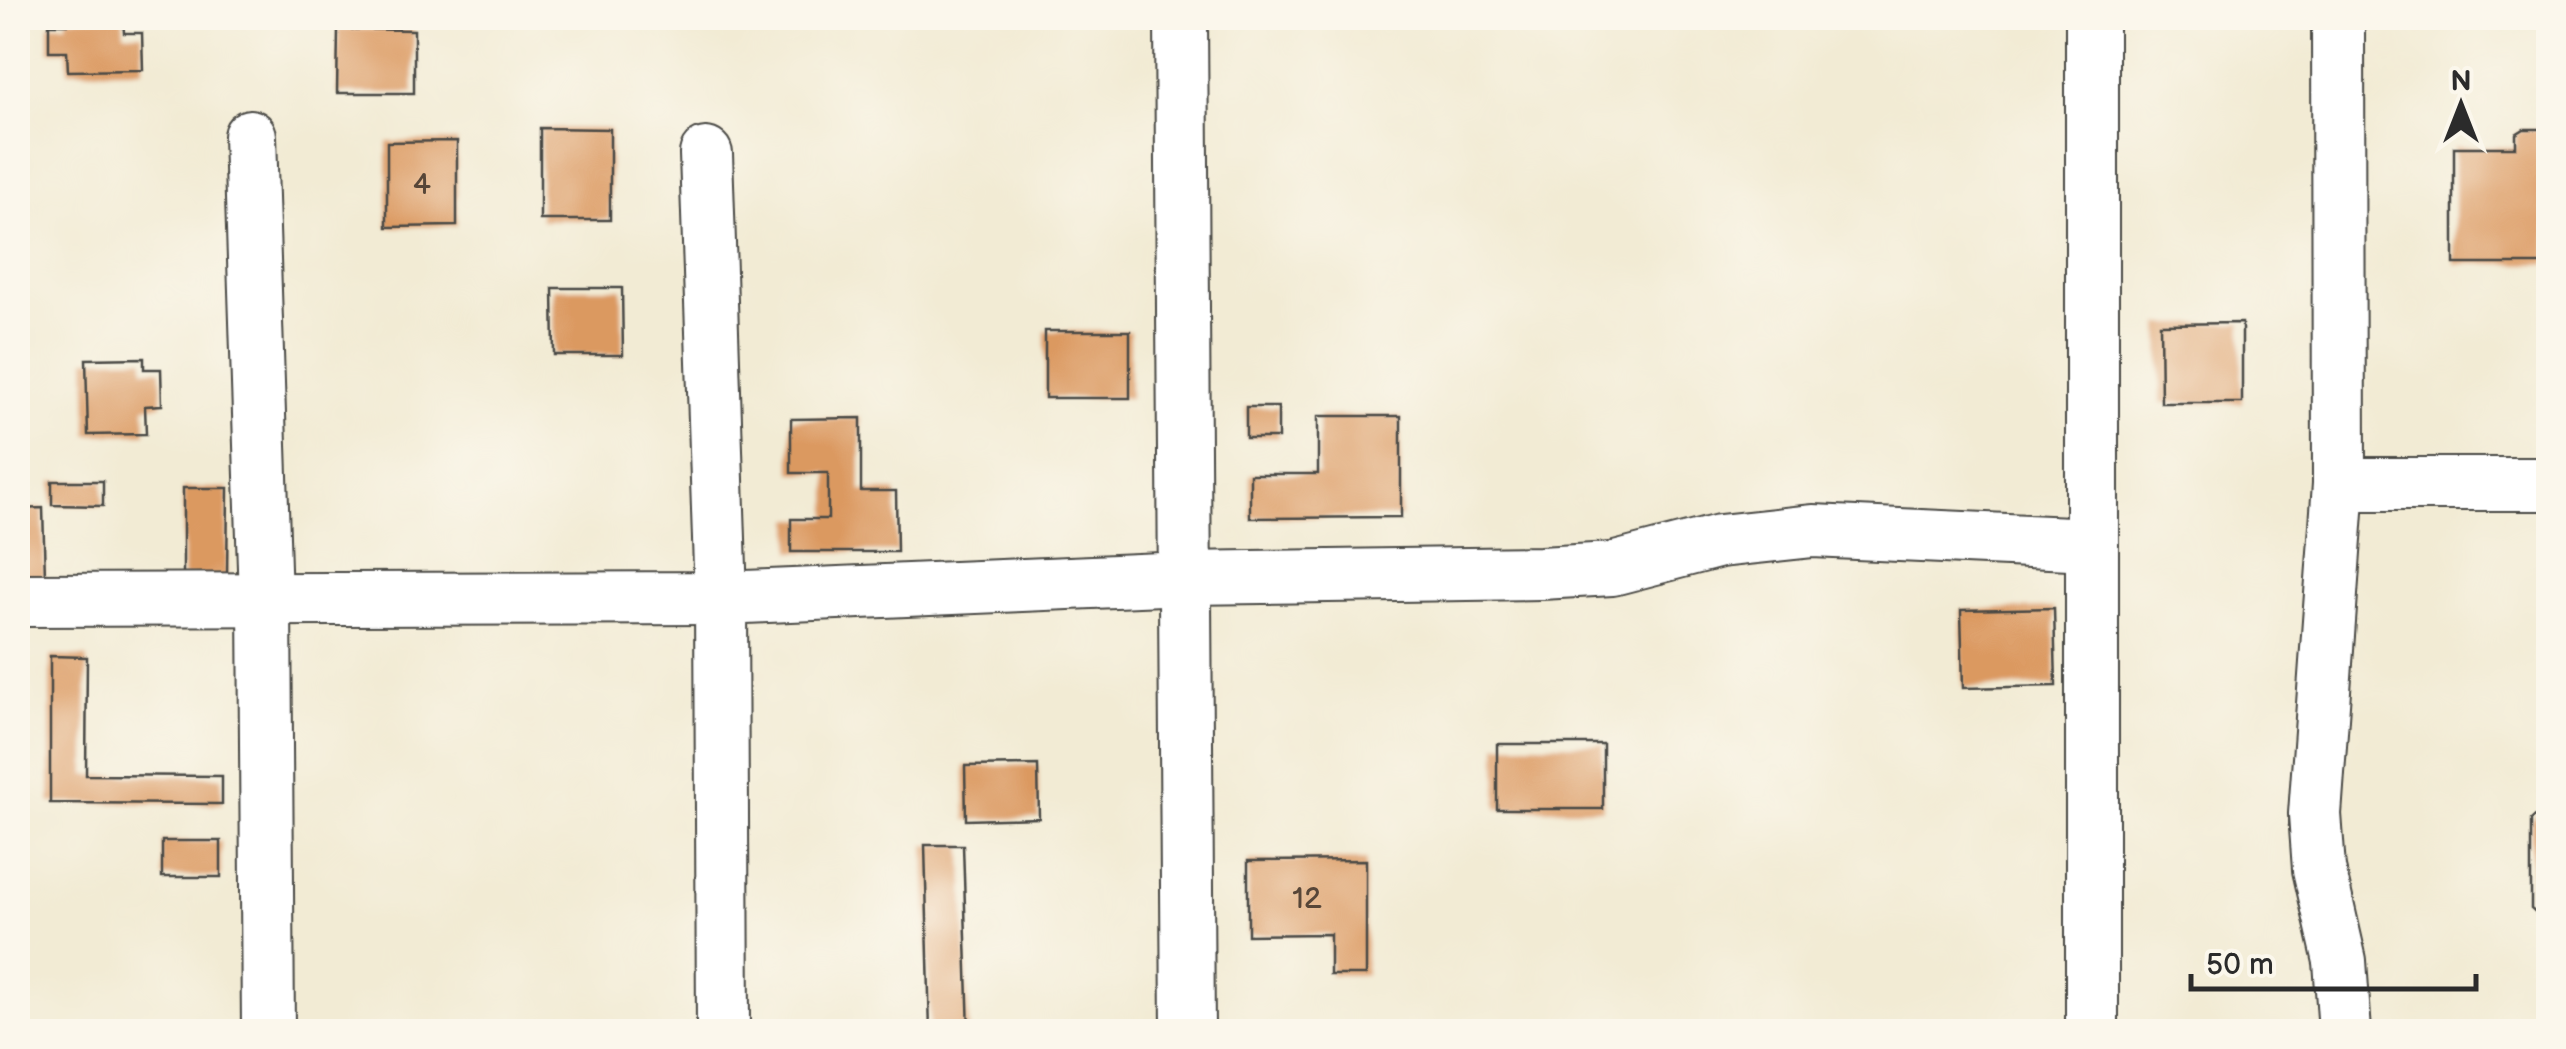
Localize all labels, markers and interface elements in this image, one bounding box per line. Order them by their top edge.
north arrow [2411,55,2511,155]
text: N [2450,65,2472,98]
house number: 4 [413,167,431,203]
house number: 12 [1292,881,1322,917]
scale bar [2191,929,2476,991]
text: 50 m [2206,947,2274,983]

